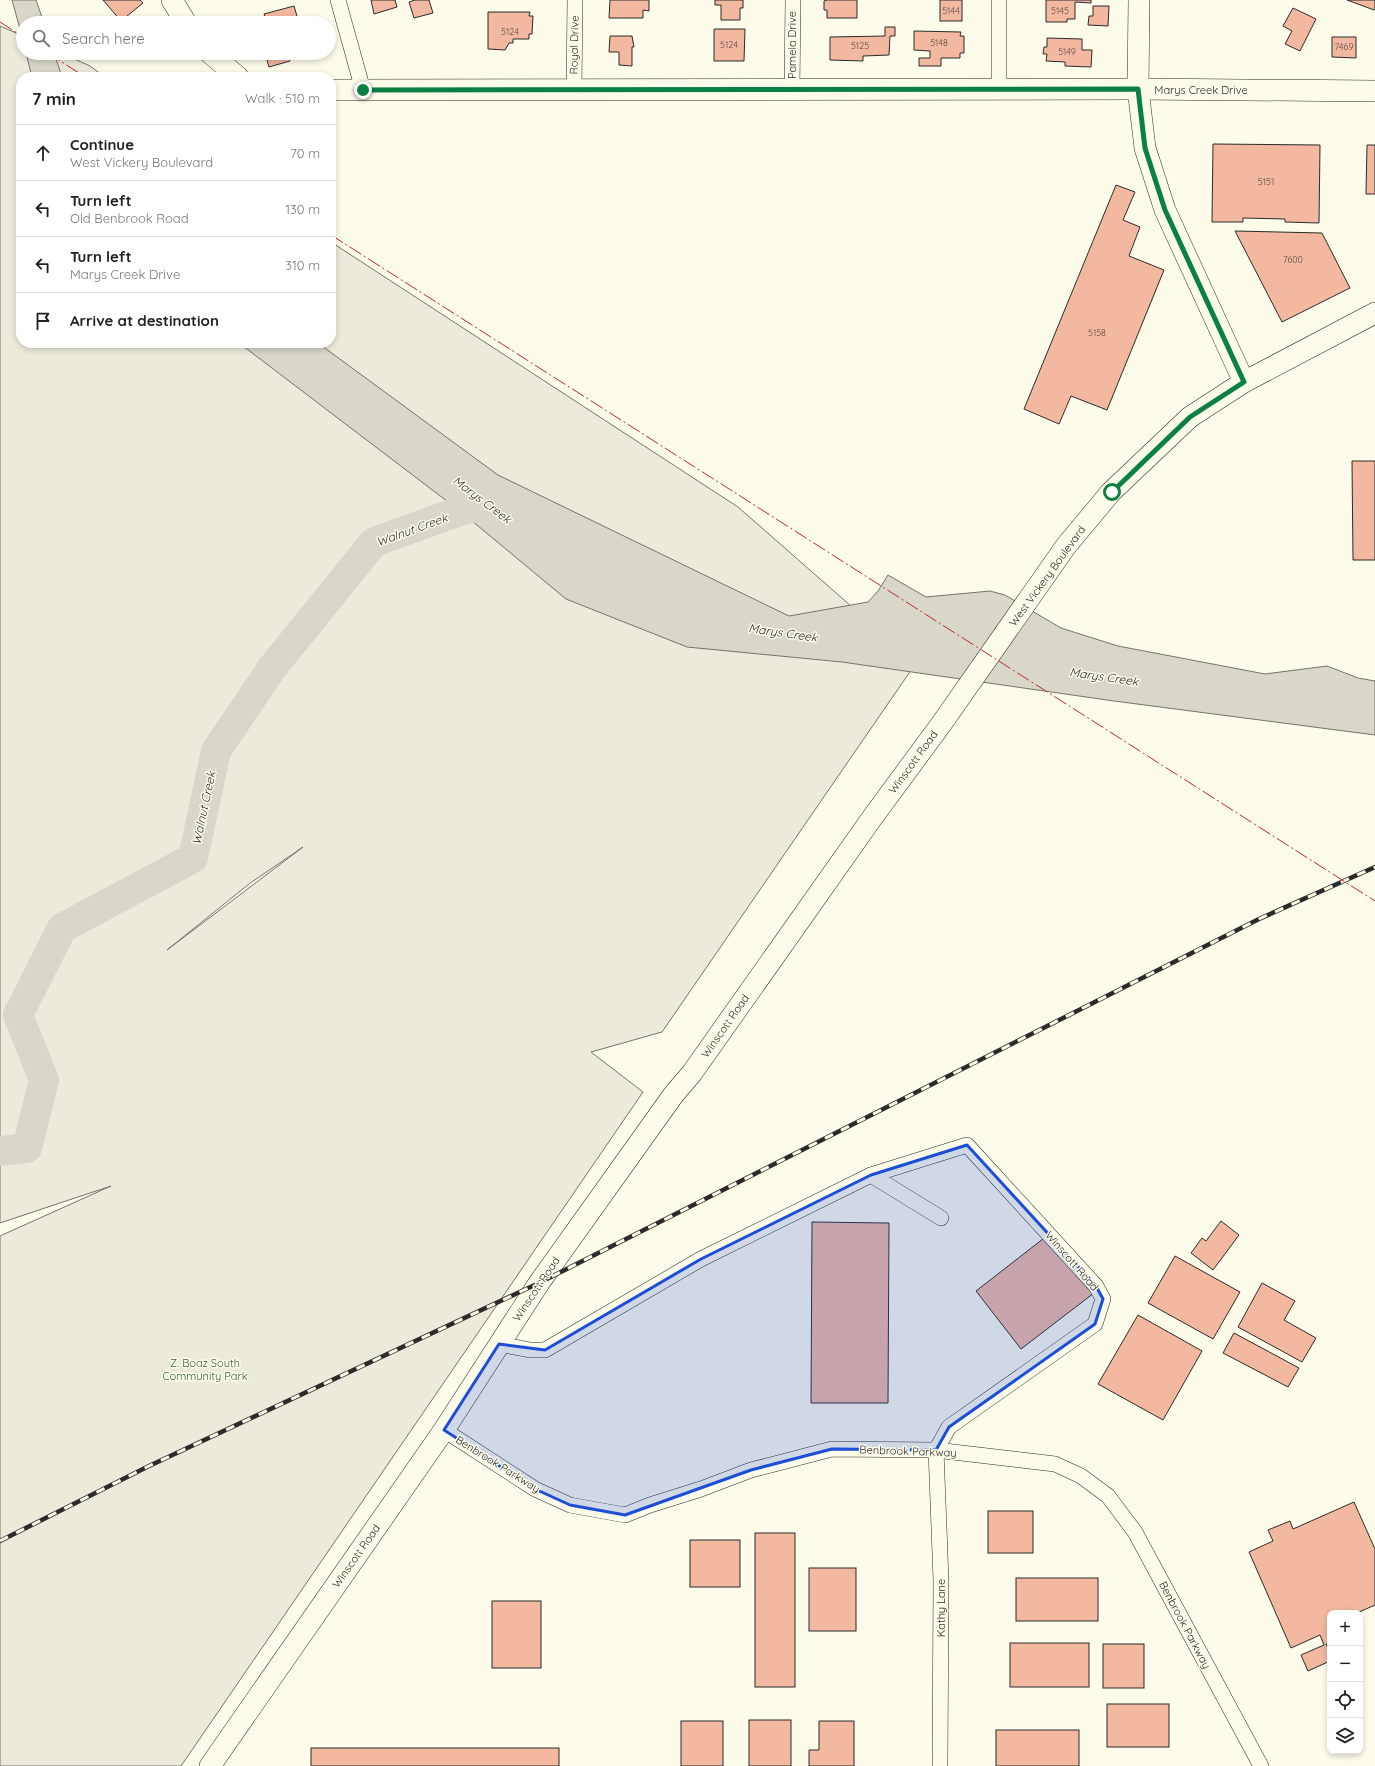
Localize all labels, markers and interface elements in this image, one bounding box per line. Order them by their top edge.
house number: 5144 [942,5,960,16]
house number: 5145 [1051,5,1069,16]
street label: Pamela Drive [785,11,799,79]
street label: Royal Drive [566,15,582,75]
search box [16,16,336,60]
house number: 5124 [501,26,519,37]
icon: search [30,27,52,49]
text: Search here [62,29,145,48]
house number: 5148 [930,37,948,48]
house number: 5124 [720,39,738,50]
house number: 5125 [851,40,869,51]
house number: 7469 [1335,41,1353,52]
house number: 5149 [1058,46,1076,57]
route end [354,81,372,99]
street label: Marys Creek Drive [1154,83,1248,97]
text: 7 min [32,88,76,109]
text: Walk · 510 m [245,90,320,106]
text: Continue [70,135,134,154]
icon: ahead [32,142,54,164]
text: 70 m [290,145,320,161]
text: West Vickery Boulevard [70,154,213,170]
house number: 5151 [1258,176,1274,187]
text: Turn left [70,191,132,210]
icon: left [32,198,54,220]
text: 130 m [285,201,320,217]
text: Old Benbrook Road [70,210,189,226]
text: Turn left [70,247,132,266]
icon: left [32,254,54,276]
house number: 7600 [1283,254,1303,265]
text: 310 m [285,257,320,273]
text: Marys Creek Drive [70,266,180,282]
icon: arrive [32,310,54,332]
text: Arrive at destination [70,311,219,330]
house number: 5158 [1088,327,1106,338]
water label: Marys Creek [450,473,516,527]
route start [1103,483,1121,501]
water label: Walnut Creek [374,509,451,549]
street label: West Vickery Boulevard [1006,523,1088,629]
water label: Marys Creek [748,620,820,645]
water label: Marys Creek [1069,664,1141,689]
street label: Winscott Road [885,728,941,796]
water label: Walnut Creek [188,768,219,846]
street label: Winscott Road [698,991,752,1061]
street label: Winscott Road [1042,1228,1102,1294]
street label: Winscott Road [509,1254,563,1324]
park label: Z. Boaz South Community Park [162,1356,248,1383]
street label: Benbrook Parkway [453,1432,543,1496]
street label: Benbrook Parkway [859,1442,957,1460]
street label: Winscott Road [329,1521,383,1591]
street label: Kathy Lane [934,1579,948,1637]
street label: Benbrook Parkway [1156,1579,1214,1671]
map controls [1327,1610,1363,1754]
button: + [1327,1610,1363,1646]
button: − [1327,1646,1363,1682]
button: locate [1327,1682,1363,1718]
button: layers [1327,1718,1363,1754]

